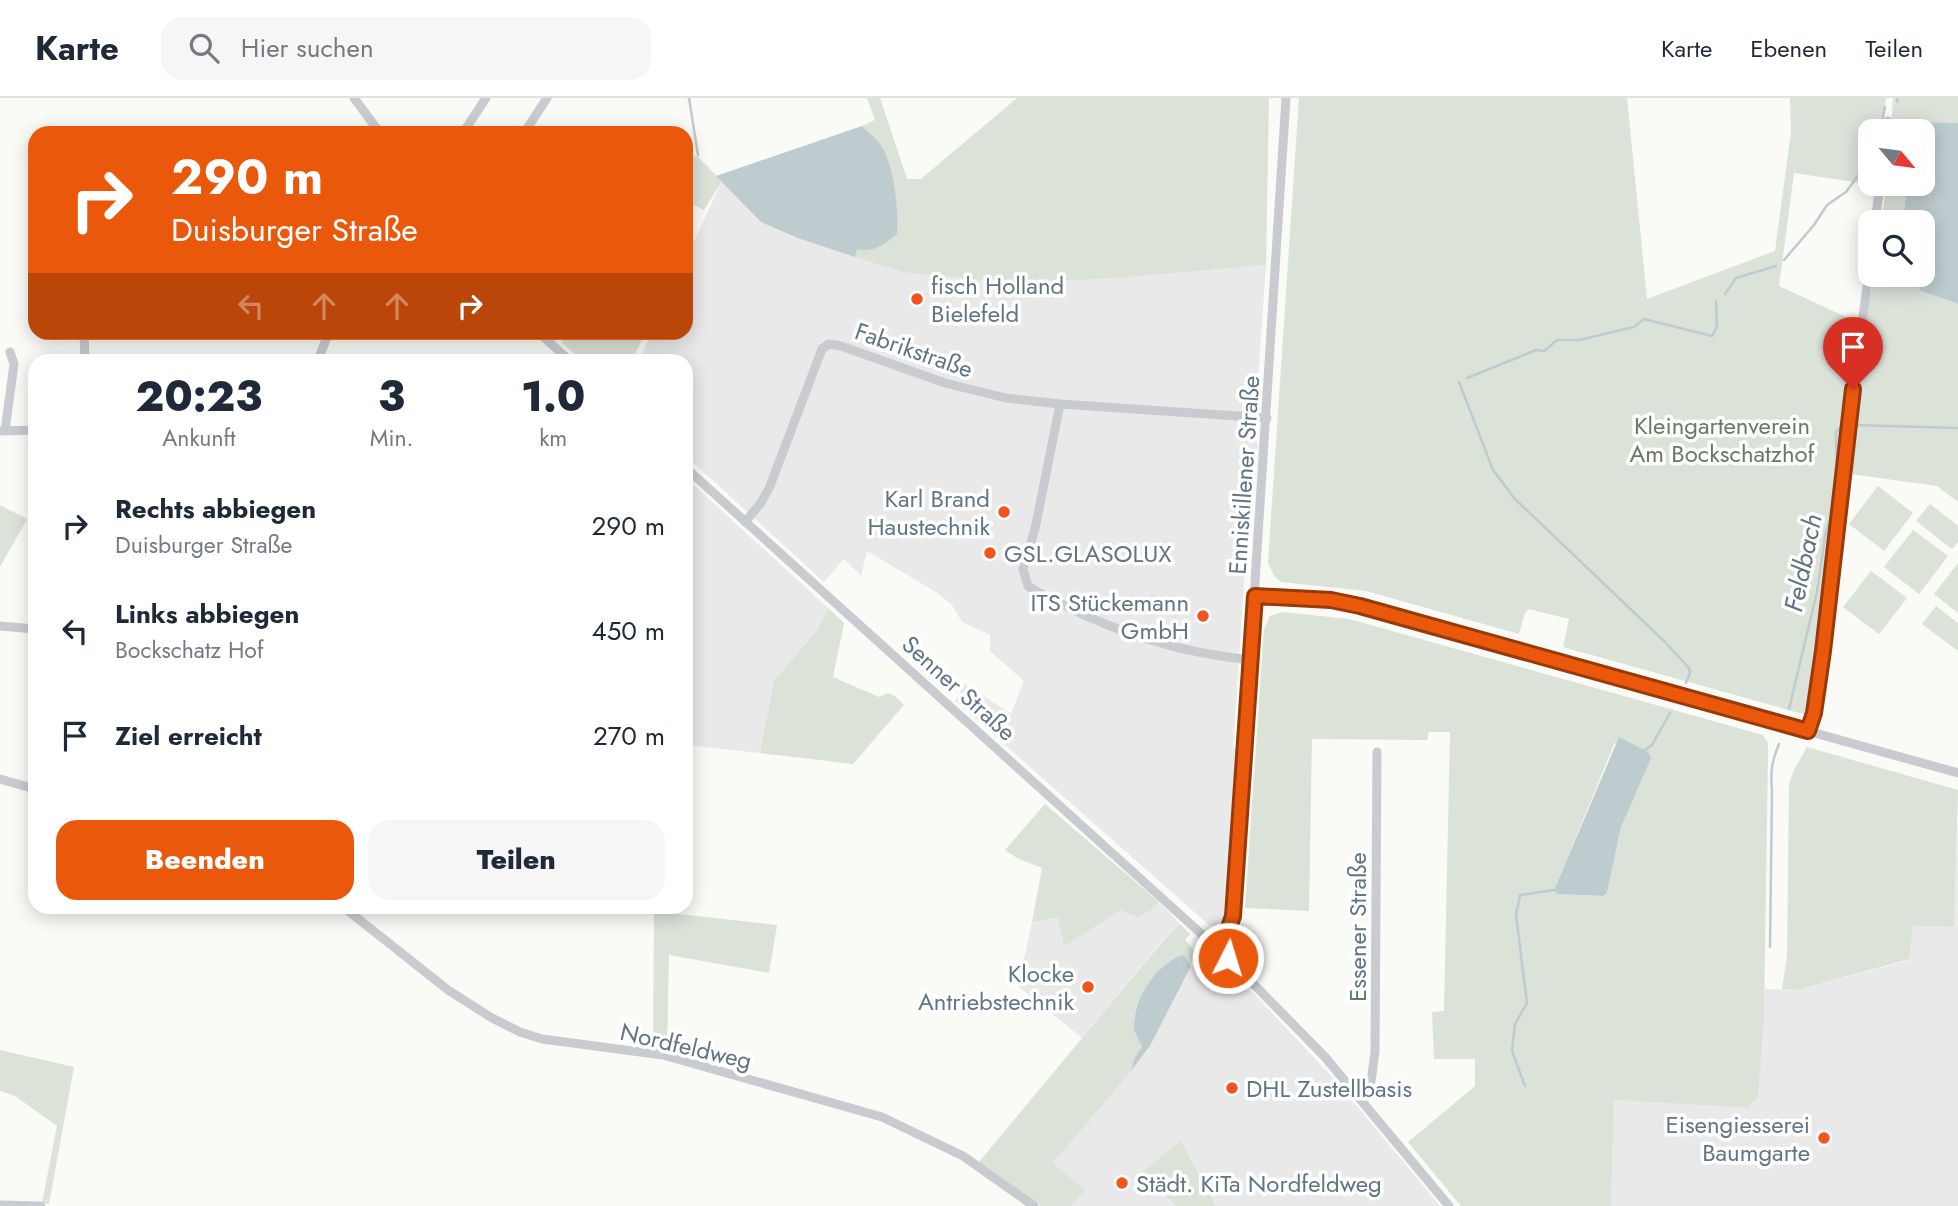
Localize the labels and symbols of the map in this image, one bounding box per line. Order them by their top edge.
north arrow [1858,119,1936,196]
place label: fisch Holland Bielefeld [931,268,1064,331]
marker: fisch Holland Bielefeld [909,291,925,307]
street label: Fabrikstraße [850,313,978,387]
pin [1823,317,1883,389]
street label: Enniskillener Straße [1220,374,1268,576]
park label: Kleingartenverein Am Bockschatzhof [1630,408,1816,471]
place label: Karl Brand Haustechnik [867,481,990,544]
marker: Karl Brand Haustechnik [996,504,1012,520]
water label: Feldbach [1774,511,1832,615]
place label: GSL.GLASOLUX [1004,536,1172,571]
marker: GSL.GLASOLUX [982,545,998,561]
place label: ITS Stückemann GmbH [1031,585,1189,648]
marker: ITS Stückemann GmbH [1195,608,1211,624]
street label: Senner Straße [894,627,1024,749]
street label: Essener Straße [1340,852,1375,1002]
position arrow [1191,921,1265,995]
place label: Klocke Antriebstechnik [918,956,1074,1019]
marker: Klocke Antriebstechnik [1080,979,1096,995]
street label: Nordfeldweg [617,1014,755,1078]
place label: DHL Zustellbasis [1246,1071,1412,1106]
marker: DHL Zustellbasis [1224,1080,1240,1096]
place label: Eisengiesserei Baumgarte [1665,1107,1810,1170]
marker: Eisengiesserei Baumgarte [1816,1130,1832,1146]
place label: Städt. KiTa Nordfeldweg [1136,1166,1382,1201]
marker: Städt. KiTa Nordfeldweg [1114,1175,1130,1191]

